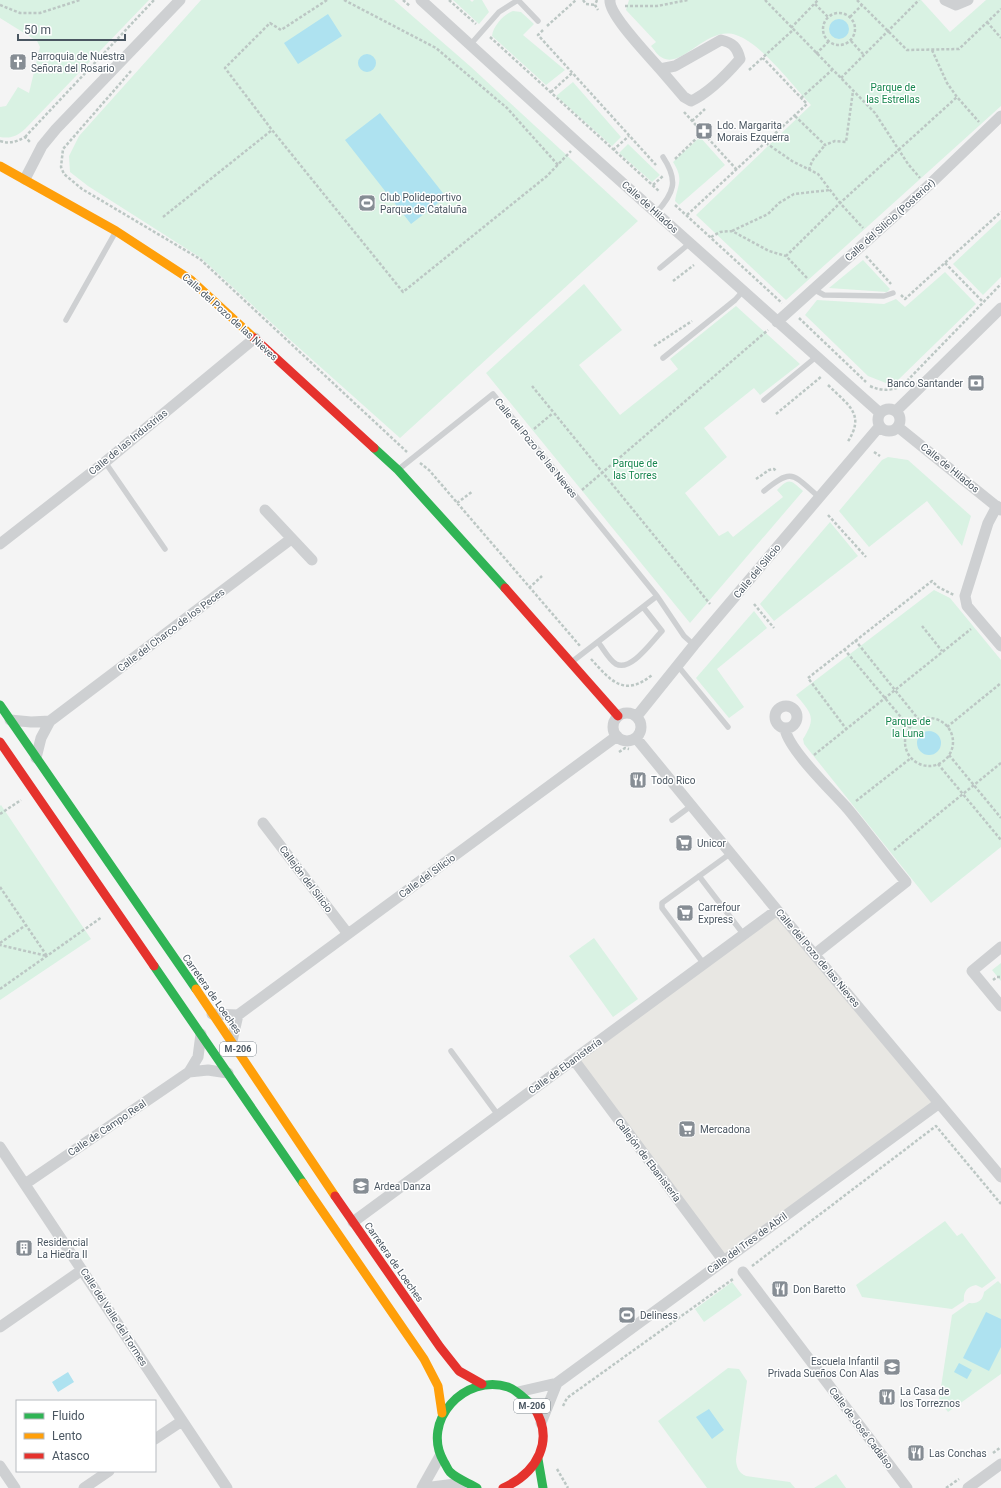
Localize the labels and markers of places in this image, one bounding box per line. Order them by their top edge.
place label: Parroquia de Nuestra Señora del Rosario [31,51,125,74]
church icon: Parroquia de Nuestra Señora del Rosario [8,52,28,72]
place label: Ldo. Margarita Morais Ezquerra [717,120,789,143]
pharmacy icon: Ldo. Margarita Morais Ezquerra [694,121,714,141]
place label: Club Polideportivo Parque de Cataluña [380,192,467,215]
sports icon: Club Polideportivo Parque de Cataluña [357,193,377,213]
bank icon: Banco Santander [966,373,986,393]
place label: Banco Santander [887,378,964,389]
restaurant icon: Todo Rico [628,770,648,790]
place label: Todo Rico [651,775,696,786]
supermarket icon: Unicor [674,833,694,853]
place label: Unicor [697,838,726,849]
place label: Carrefour Express [698,902,741,925]
supermarket icon: Carrefour Express [675,903,695,923]
supermarket icon: Mercadona [677,1119,697,1139]
place label: Mercadona [700,1124,750,1135]
school or university icon: Ardea Danza [351,1176,371,1196]
place label: Ardea Danza [374,1181,431,1192]
place label: Residencial La Hiedra II [37,1237,88,1260]
building icon: Residencial La Hiedra II [14,1238,34,1258]
restaurant icon: Don Baretto [770,1279,790,1299]
place label: Don Baretto [793,1284,846,1295]
sports icon: Deliness [617,1305,637,1325]
place label: Deliness [640,1310,678,1321]
place label: Escuela Infantil Privada Sueños Con Alas [768,1356,879,1379]
school or university icon: Escuela Infantil Privada Sueños Con Alas [882,1357,902,1377]
place label: La Casa de los Torreznos [900,1386,960,1409]
restaurant icon: La Casa de los Torreznos [877,1387,897,1407]
restaurant icon: Las Conchas [906,1443,926,1463]
place label: Las Conchas [929,1448,987,1459]

